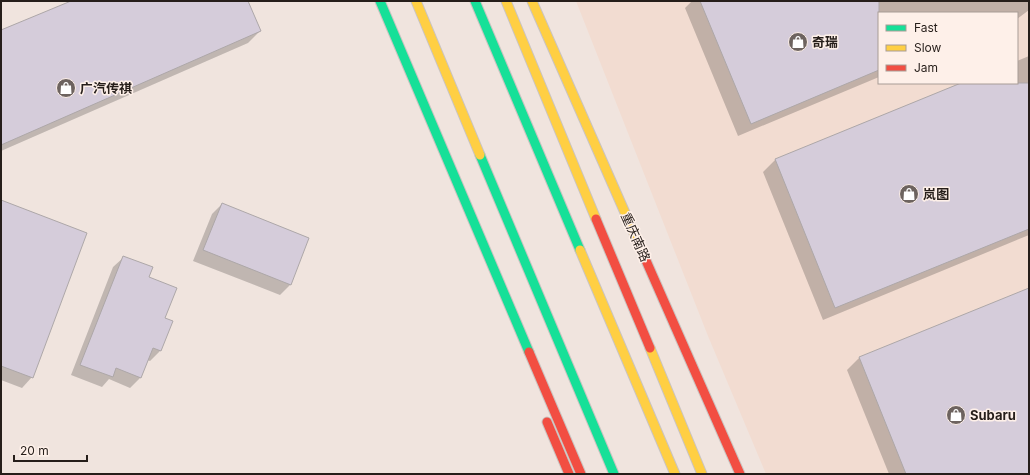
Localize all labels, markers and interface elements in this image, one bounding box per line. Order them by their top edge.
legend [878,12,1018,84]
text: Fast [914,20,938,35]
shop icon: 奇瑞 [787,31,809,53]
place label: 奇瑞 [812,34,838,50]
text: Slow [914,40,942,55]
text: Jam [914,60,938,75]
shop icon: 广汽传祺 [55,77,77,99]
place label: 广汽传祺 [80,80,132,96]
shop icon: 岚图 [898,183,920,205]
place label: 岚图 [923,186,949,202]
street label: 重庆南路 [618,210,654,264]
shop icon: Subaru [945,404,967,426]
place label: Subaru [970,407,1016,423]
scale bar [14,437,87,463]
text: 20 m [20,443,49,458]

